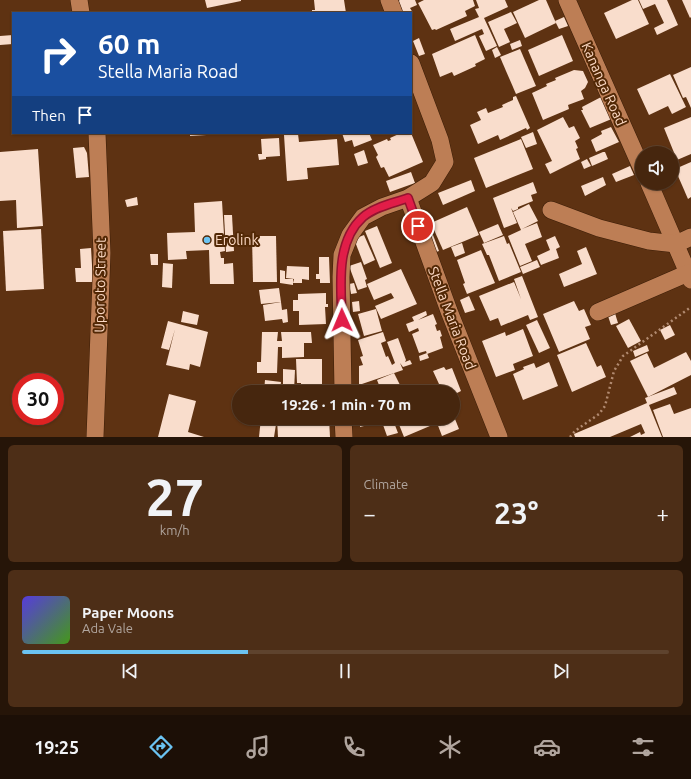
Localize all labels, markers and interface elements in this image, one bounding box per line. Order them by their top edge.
icon: right [32,28,84,80]
text: 60 m [98,28,160,59]
street label: Kananga Road [578,40,630,128]
text: Stella Maria Road [98,61,238,81]
icon: arrive [74,104,96,126]
text: Then [32,107,66,124]
map controls [635,146,679,190]
button: sound [635,146,679,190]
pin [401,209,435,243]
icon: arrive [407,215,429,237]
place label: Erolink [215,232,258,248]
marker: Erolink [202,235,212,245]
street label: Uporoto Street [91,237,109,333]
street label: Stella Maria Road [425,264,479,372]
position arrow [321,299,363,341]
speed limit sign: 30 [12,373,64,425]
text: 19:26 · 1 min · 70 m [281,396,411,413]
text: 27 [145,468,204,526]
text: Climate [364,477,408,491]
text: 23° [494,496,538,530]
text: − [364,501,376,526]
text: + [657,501,669,526]
text: km/h [160,523,190,537]
text: Paper Moons [82,604,174,621]
text: Ada Vale [82,621,133,635]
icon: previous [119,660,141,682]
icon: pause [334,660,356,682]
icon: next [550,660,572,682]
icon: directions [147,733,175,761]
icon: music [244,733,272,761]
icon: phone [340,733,368,761]
icon: climate [436,733,464,761]
icon: car [533,733,561,761]
icon: filters [629,733,657,761]
text: 19:25 [34,737,79,757]

